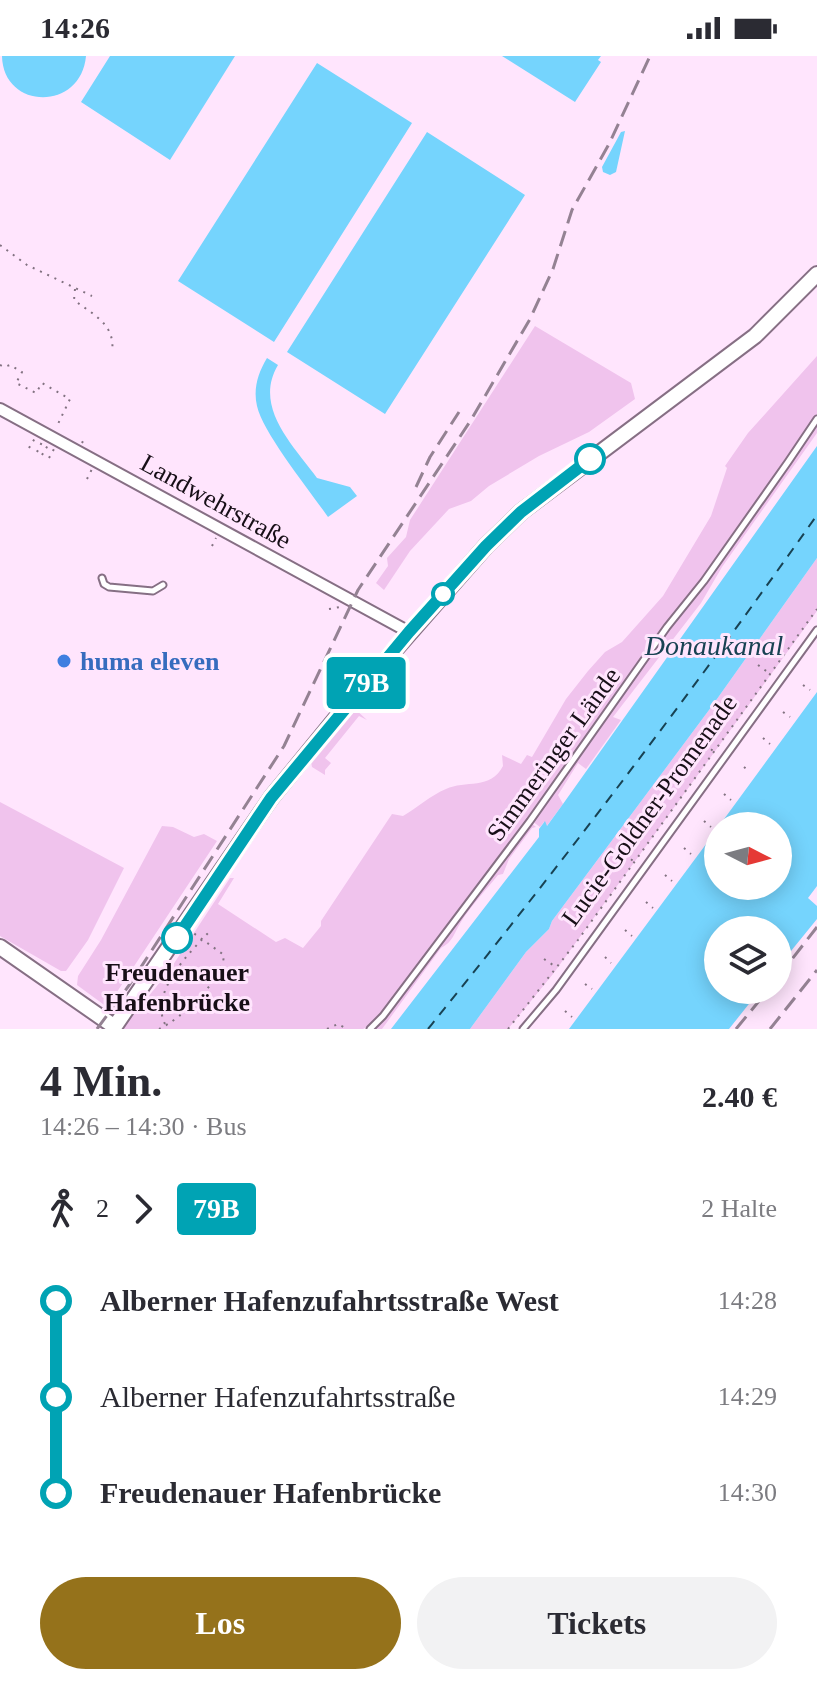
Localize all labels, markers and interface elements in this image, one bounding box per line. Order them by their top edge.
text: 14:26 [40,11,110,44]
unlabelled marker [575,444,605,474]
street label: Landwehrstraße [135,448,296,555]
unlabelled marker [432,583,454,605]
water label: Donaukanal [644,630,783,661]
place label: huma eleven [80,647,220,676]
marker: huma eleven [55,652,73,670]
line badge: 79B [320,657,412,709]
street label: Simmeringer Lände [481,662,626,847]
text: 79B [343,667,389,698]
street label: Lucie-Goldner-Promenade [556,689,743,931]
north arrow [704,812,792,900]
map controls [704,812,792,1004]
button: layers [704,916,792,1004]
marker: Freudenauer Hafenbrücke [162,923,192,953]
place label: Freudenauer Hafenbrücke [104,958,250,1017]
text: 4 Min. [40,1057,162,1106]
text: 2.40 € [702,1080,777,1113]
text: 14:26 – 14:30 · Bus [40,1112,247,1141]
icon: walk [40,1187,84,1231]
icon: forward [121,1187,165,1231]
text: 79B [193,1193,240,1224]
text: 2 [96,1194,109,1223]
text: 2 Halte [701,1194,777,1223]
text: Alberner Hafenzufahrtsstraße West [100,1284,559,1317]
text: 14:28 [718,1286,777,1315]
text: Alberner Hafenzufahrtsstraße [100,1380,456,1413]
text: 14:29 [718,1382,777,1411]
text: Freudenauer Hafenbrücke [100,1476,441,1509]
text: 14:30 [718,1478,777,1507]
button: Los [40,1577,401,1669]
button: Tickets [417,1577,777,1669]

